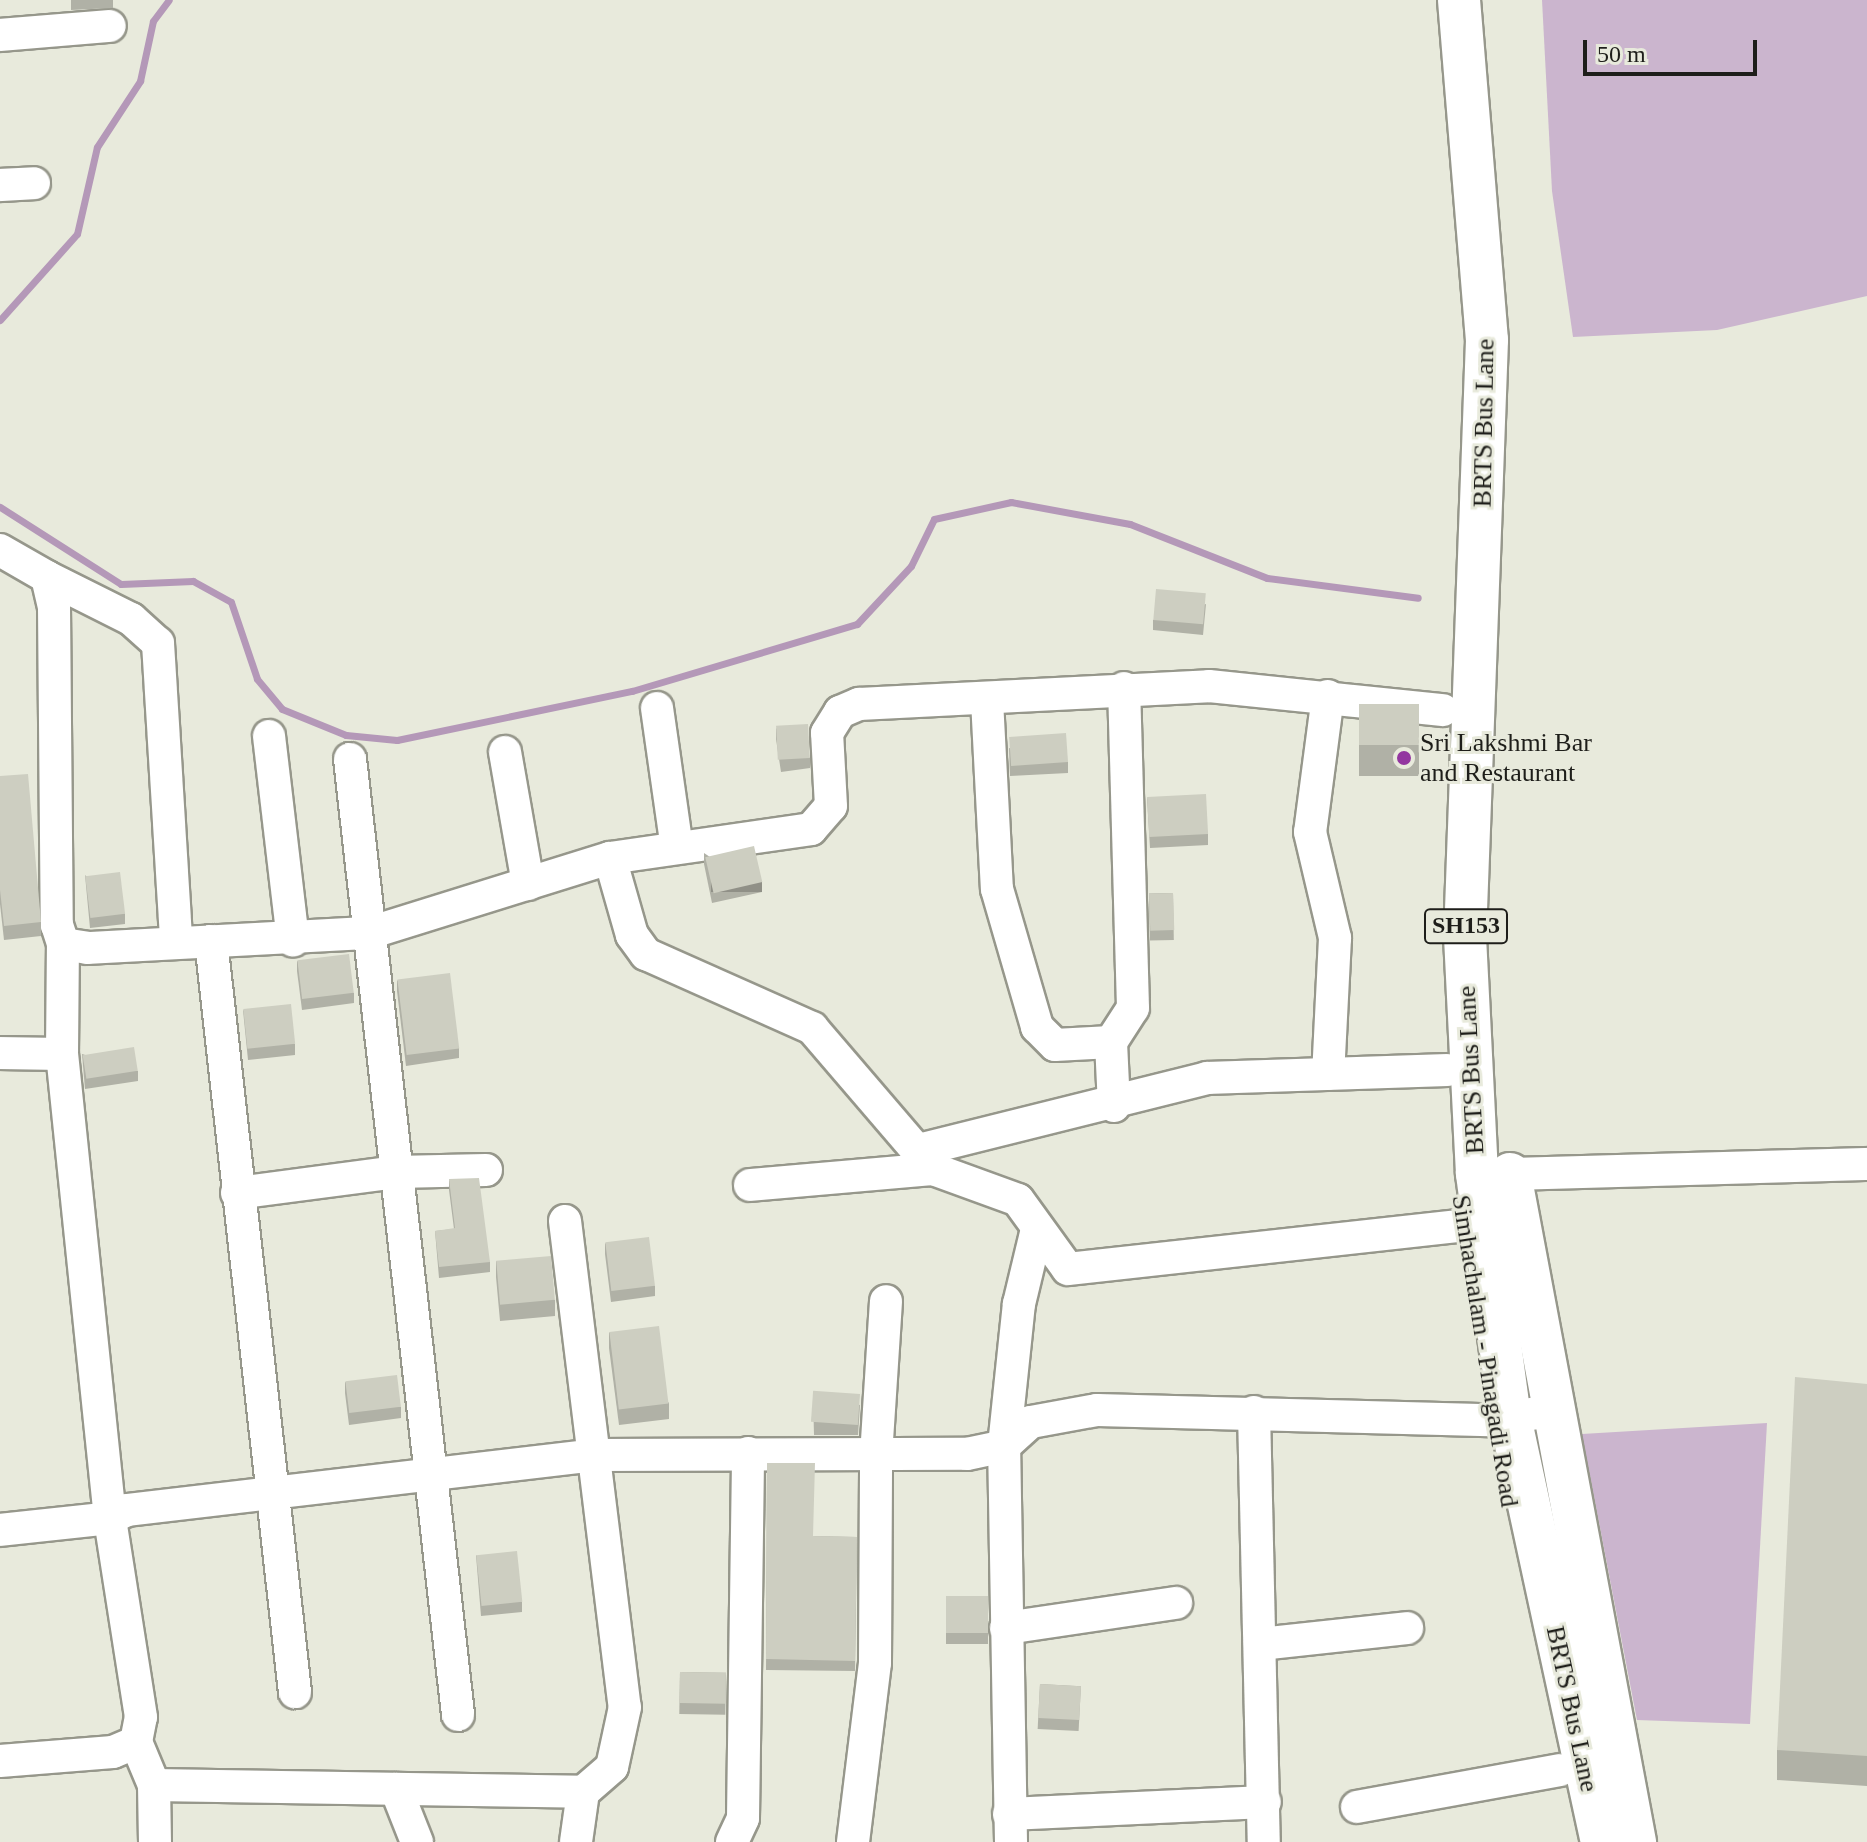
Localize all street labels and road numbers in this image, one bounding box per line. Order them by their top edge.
street label: BRTS Bus Lane [1467,338,1501,508]
road number: SH153 [1422,906,1510,946]
street label: BRTS Bus Lane [1451,985,1491,1155]
street label: Simhachalam - Pinagadi Road [1445,1193,1525,1509]
street label: BRTS Bus Lane [1539,1623,1605,1795]

